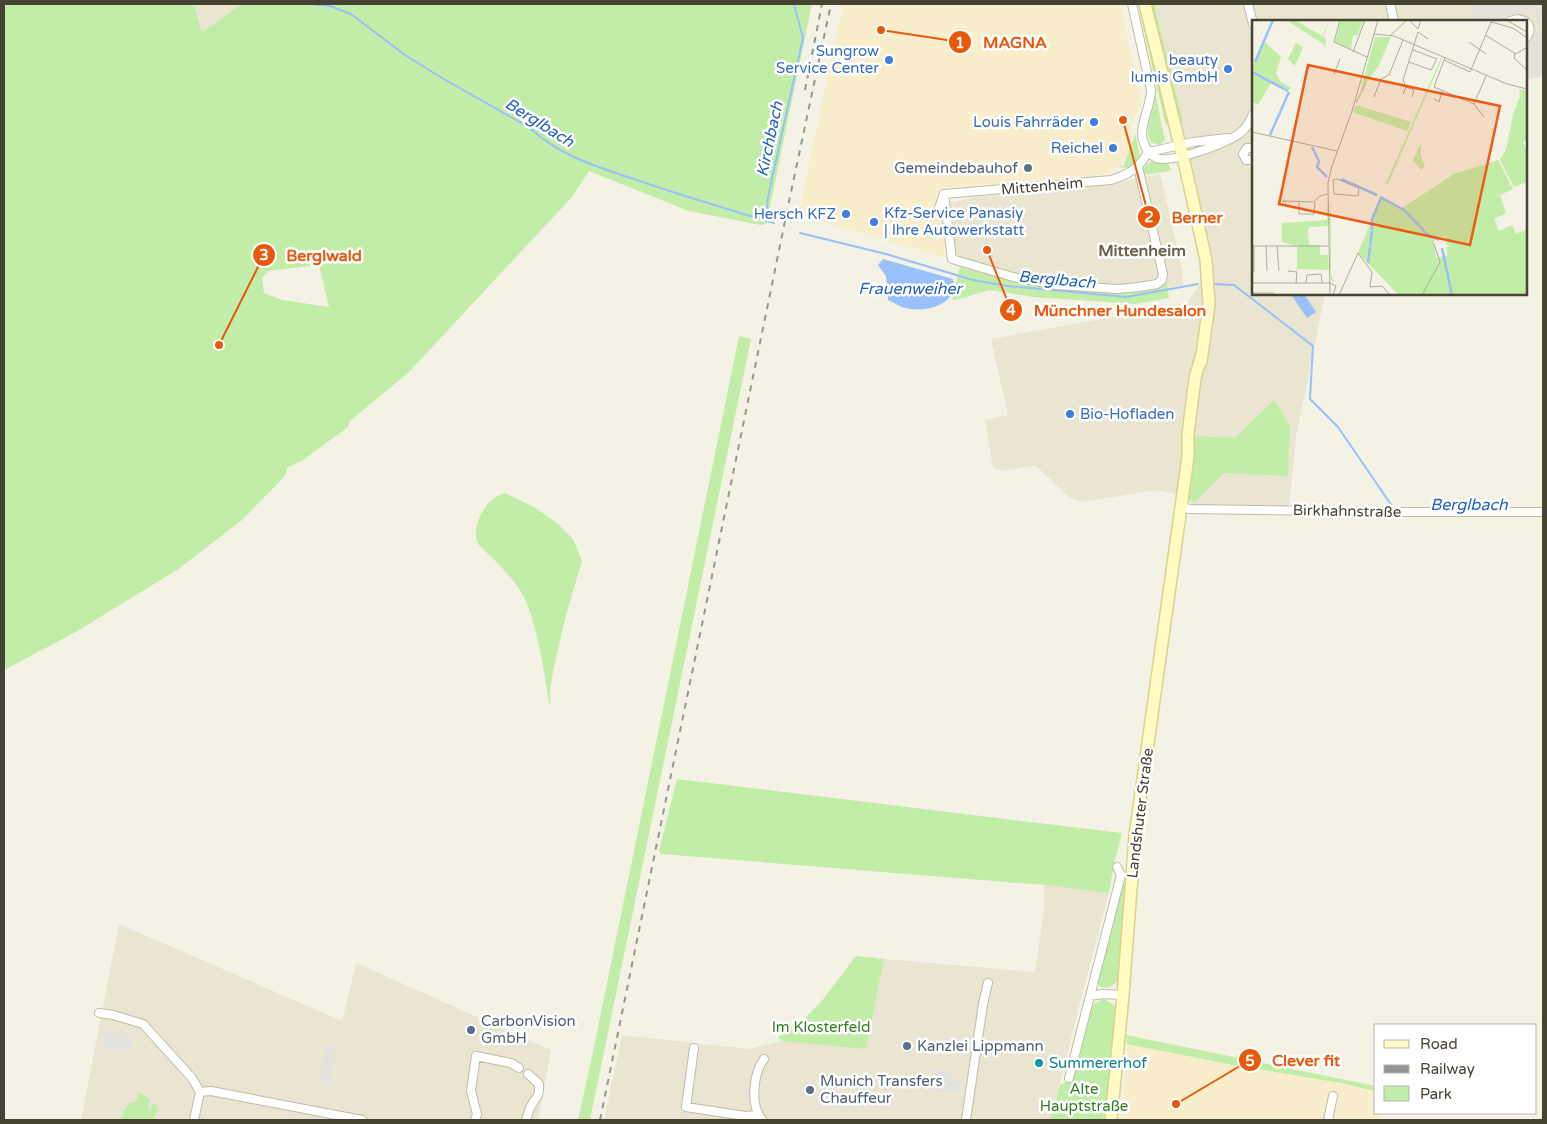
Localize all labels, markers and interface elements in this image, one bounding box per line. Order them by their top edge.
inset map [1252,20,1527,295]
callout: MAGNA [948,27,1057,58]
text: MAGNA [983,33,1047,53]
text: 1 [955,34,965,52]
place label: Sungrow Service Center [776,42,879,77]
place label: beauty lumis GmbH [1131,51,1218,86]
marker: Sungrow Service Center [883,54,895,66]
marker: beauty lumis GmbH [1222,63,1234,75]
water label: Berglbach [501,94,579,152]
water label: Kirchbach [752,99,788,179]
place label: Louis Fahrräder [973,113,1084,131]
marker: Louis Fahrräder [1088,116,1100,128]
place label: Reichel [1051,139,1103,157]
marker: Reichel [1107,142,1119,154]
place label: Gemeindebauhof [894,159,1018,177]
marker: Gemeindebauhof [1022,162,1034,174]
street label: Mittenheim [1000,173,1084,199]
callout: Berner [1137,201,1233,232]
place label: Kfz-Service Panasiy | Ihre Autowerkstatt [884,204,1025,239]
place label: Hersch KFZ [754,205,836,223]
marker: Hersch KFZ [840,208,852,220]
text: 2 [1144,208,1154,226]
text: Berner [1171,208,1223,228]
marker: Kfz-Service Panasiy | Ihre Autowerkstatt [868,216,880,228]
callout: Berglwald [252,239,372,270]
district label: Mittenheim [1098,241,1186,261]
text: 3 [259,246,269,264]
text: Berglwald [286,246,362,266]
water label: Berglbach [1017,267,1098,293]
water label: Frauenweiher [858,279,964,299]
callout: Münchner Hundesalon [999,294,1216,325]
text: 4 [1006,301,1016,319]
text: Münchner Hundesalon [1034,301,1206,321]
place label: Bio-Hofladen [1080,405,1174,423]
marker: Bio-Hofladen [1064,408,1076,420]
water label: Berglbach [1430,495,1509,515]
street label: Birkhahnstraße [1293,501,1401,521]
street label: Landshuter Straße [1123,747,1157,879]
place label: CarbonVision GmbH [481,1012,576,1047]
park label: Im Klosterfeld [772,1018,870,1036]
marker: CarbonVision GmbH [465,1024,477,1036]
legend [1374,1024,1537,1114]
text: Road [1420,1035,1458,1053]
place label: Kanzlei Lippmann [917,1037,1044,1055]
marker: Kanzlei Lippmann [901,1040,913,1052]
callout: Clever fit [1237,1045,1350,1076]
text: Clever fit [1272,1051,1341,1071]
text: 5 [1245,1052,1255,1070]
place label: Summererhof [1049,1054,1147,1072]
marker: Summererhof [1033,1057,1045,1069]
text: Railway [1420,1060,1475,1078]
place label: Munich Transfers Chauffeur [820,1072,943,1107]
park label: Alte Hauptstraße [1040,1080,1128,1115]
marker: Munich Transfers Chauffeur [804,1084,816,1096]
text: Park [1420,1085,1452,1103]

